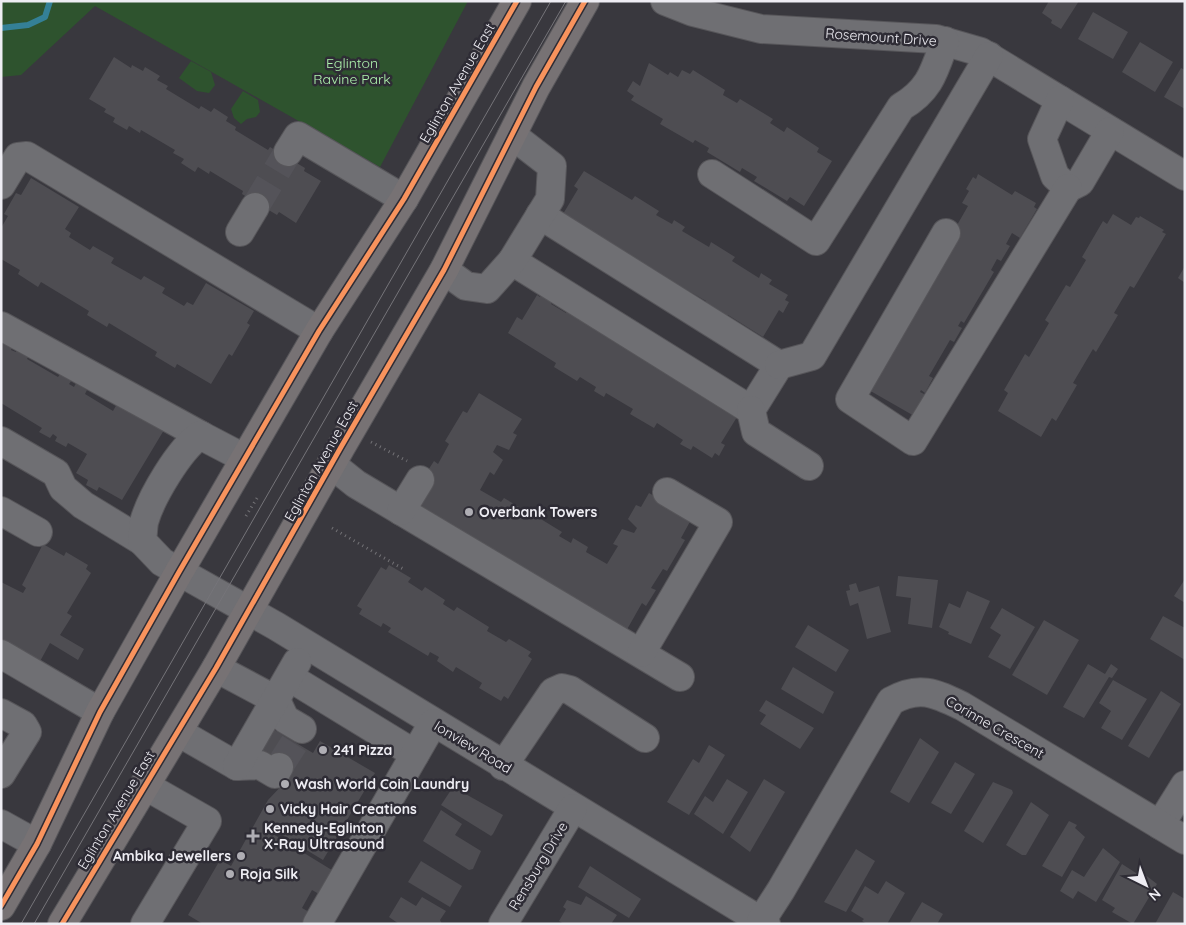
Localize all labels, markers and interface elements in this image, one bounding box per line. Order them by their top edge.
street label: Eglinton Avenue East [415,20,499,146]
street label: Rosemount Drive [825,24,937,50]
park label: Eglinton Ravine Park [313,54,391,88]
street label: Eglinton Avenue East [280,397,362,525]
place label: Overbank Towers [479,503,597,521]
marker: Overbank Towers [463,506,475,518]
street label: Corinne Crescent [943,692,1048,763]
street label: Ionview Road [431,717,515,777]
place label: 241 Pizza [333,741,392,759]
marker: 241 Pizza [317,744,329,756]
street label: Eglinton Avenue East [73,747,159,873]
place label: Wash World Coin Laundry [295,775,469,793]
marker: Wash World Coin Laundry [279,778,291,790]
place label: Vicky Hair Creations [280,800,417,818]
marker: Vicky Hair Creations [264,803,276,815]
place label: Kennedy-Eglinton X-Ray Ultrasound [264,819,384,853]
street label: Rensburg Drive [505,819,571,913]
marker: Kennedy-Eglinton X-Ray Ultrasound [246,829,260,843]
place label: Ambika Jewellers [113,847,231,865]
marker: Ambika Jewellers [235,850,247,862]
north arrow [1121,860,1171,910]
place label: Roja Silk [240,865,298,883]
marker: Roja Silk [224,868,236,880]
text: N [1145,885,1165,905]

